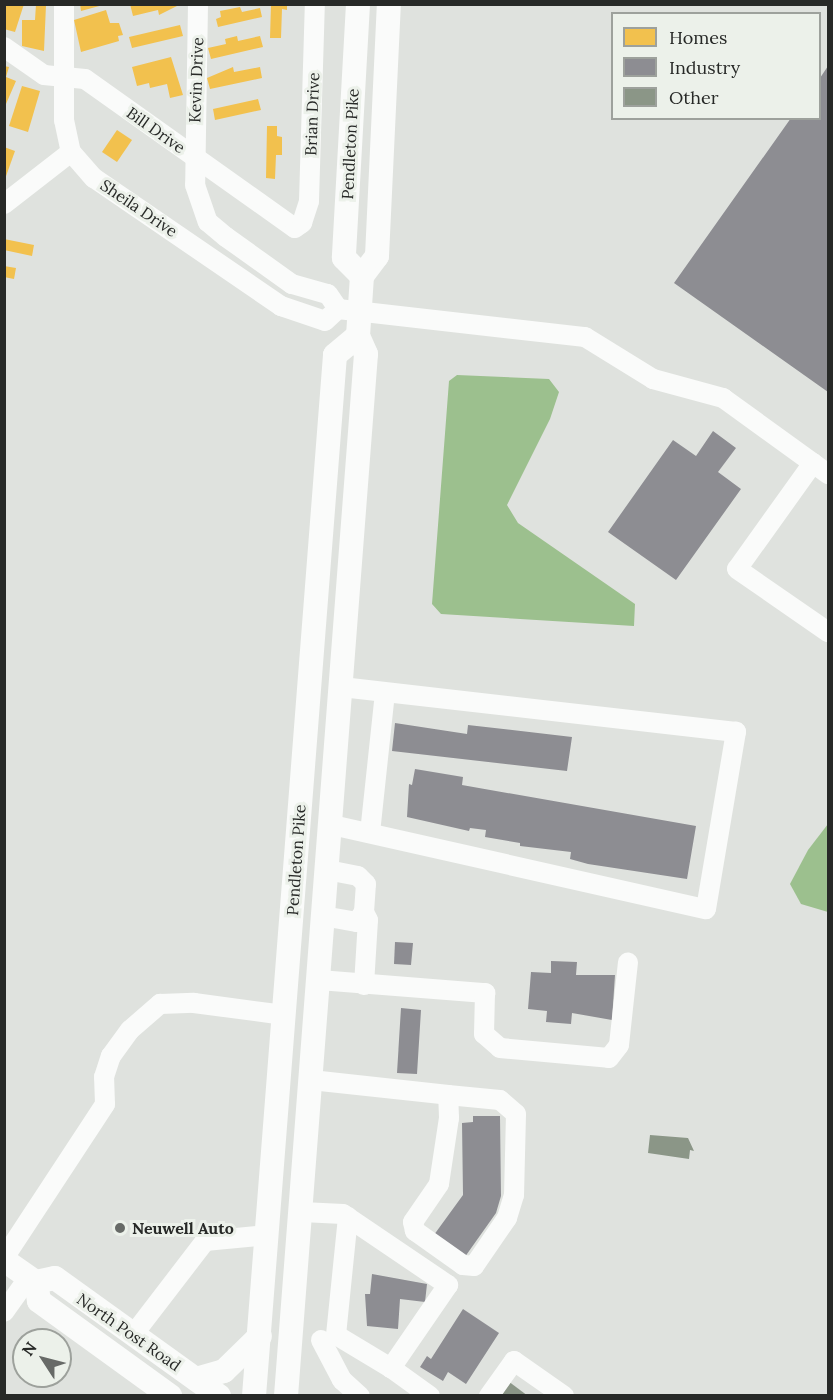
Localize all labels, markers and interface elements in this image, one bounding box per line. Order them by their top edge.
legend [611,12,821,120]
text: Homes [669,26,727,49]
street label: Kevin Drive [185,37,207,123]
text: Industry [669,56,740,79]
street label: Brian Drive [301,72,323,156]
text: Other [669,86,719,109]
street label: Pendleton Pike [338,88,362,200]
street label: Bill Drive [123,103,189,157]
street label: Sheila Drive [97,175,181,241]
street label: Pendleton Pike [283,804,309,916]
place label: Neuwell Auto [132,1218,234,1238]
marker: Neuwell Auto [113,1221,127,1235]
street label: North Post Road [73,1289,185,1375]
north arrow [12,1328,72,1388]
text: N [17,1338,41,1359]

